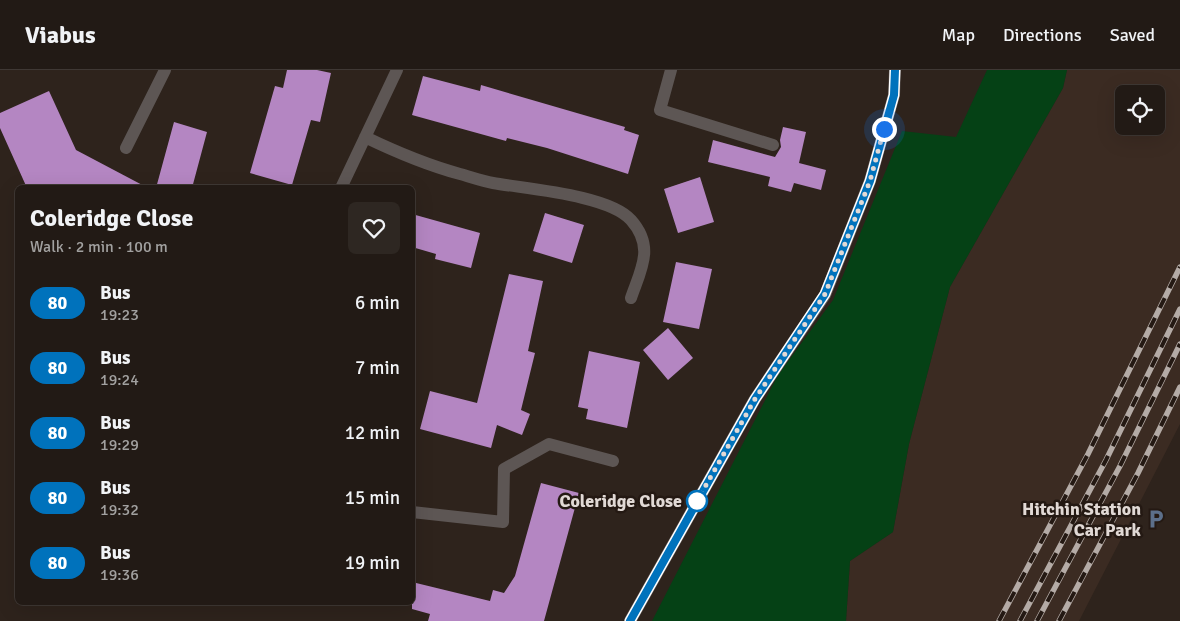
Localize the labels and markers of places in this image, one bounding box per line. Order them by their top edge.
place label: Coleridge Close [560,490,682,512]
marker: Coleridge Close [686,490,708,512]
place label: Hitchin Station Car Park [1022,498,1142,541]
parking icon: Hitchin Station Car Park [1145,508,1167,530]

